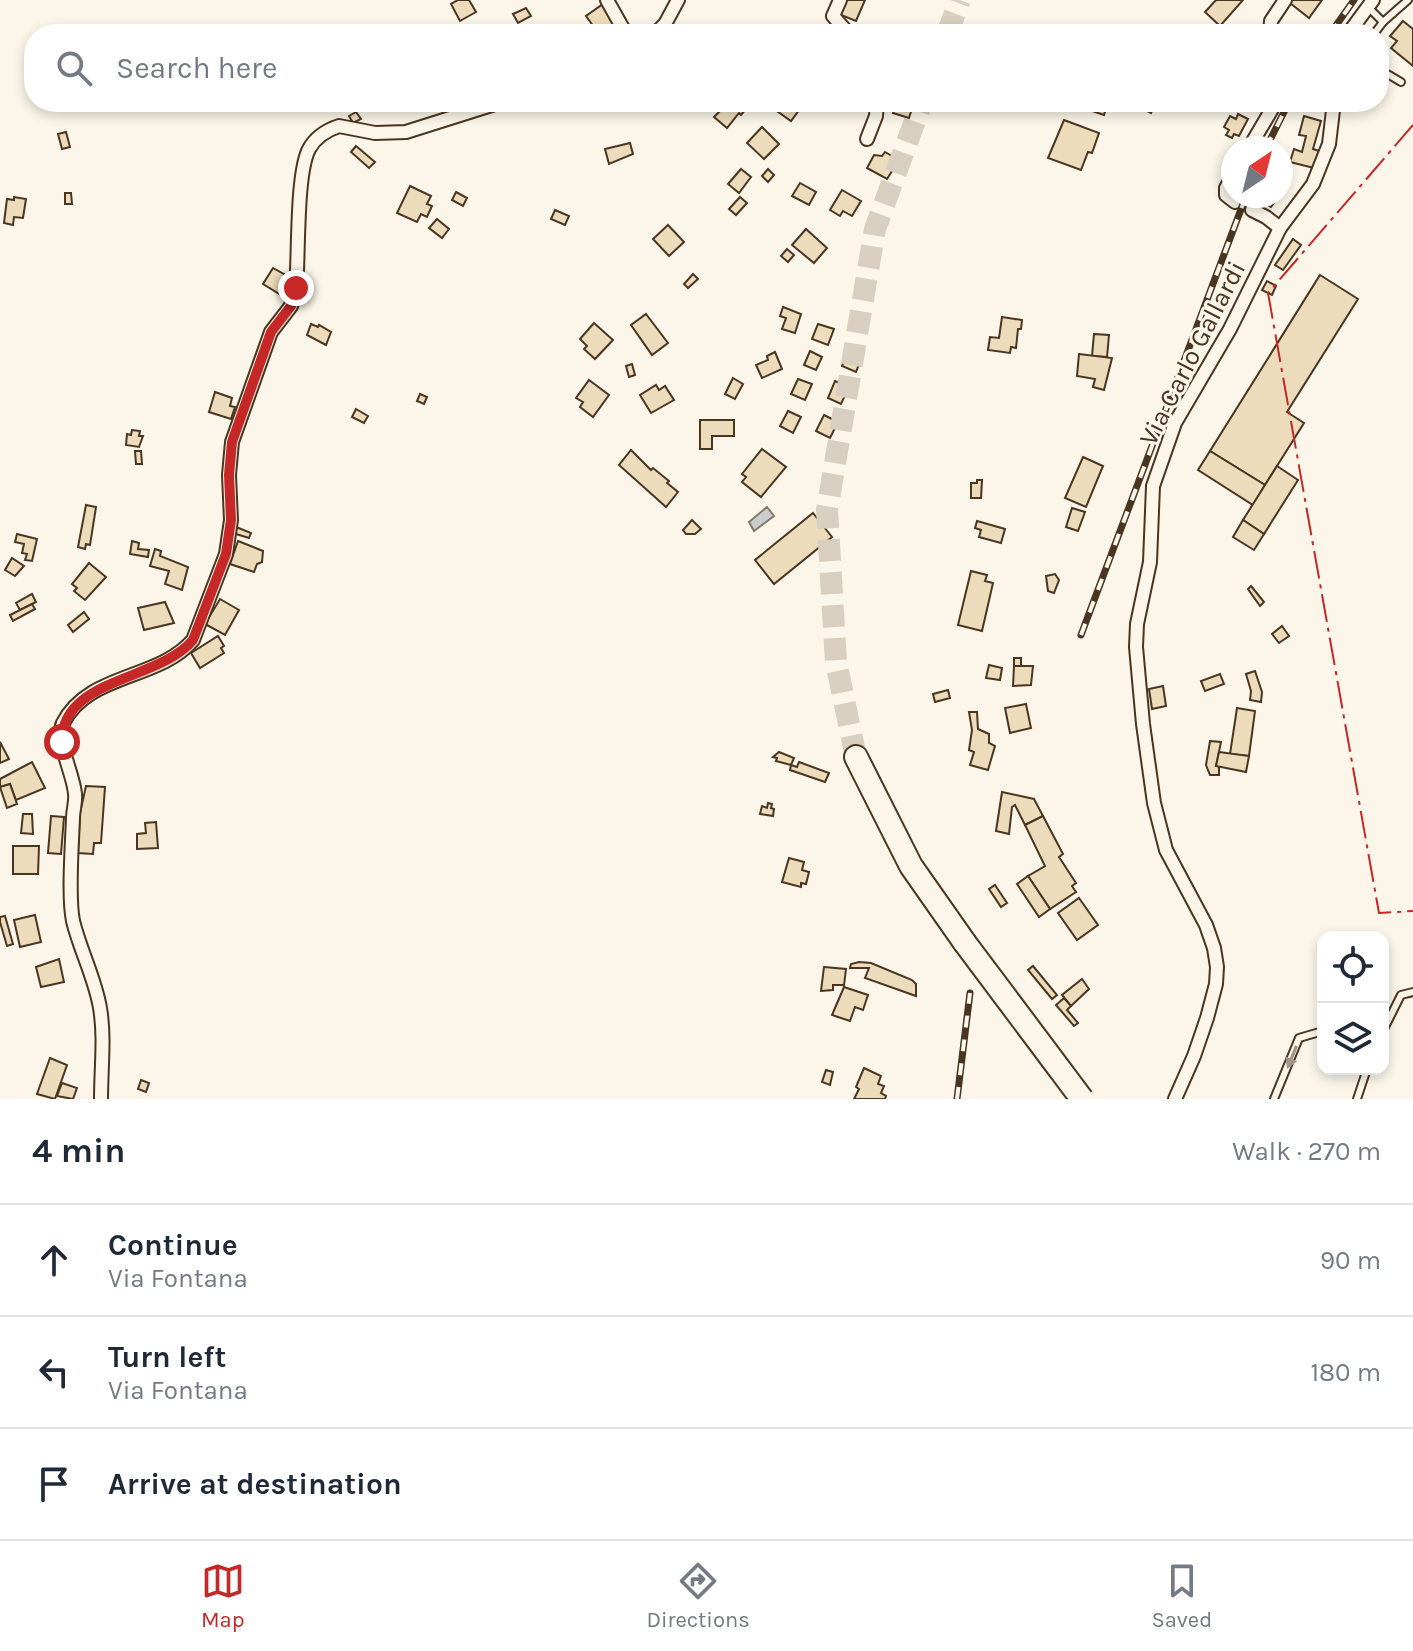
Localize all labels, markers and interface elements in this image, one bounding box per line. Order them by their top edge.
search box [24,24,1389,112]
icon: search [52,46,96,90]
text: Search here [116,50,277,86]
north arrow [1221,136,1293,208]
street label: Via Carlo Gallardi [1133,256,1252,451]
route end [278,270,314,306]
route start [44,724,80,760]
map controls [1317,931,1389,1075]
button: locate [1317,931,1389,1003]
button: layers [1317,1003,1389,1075]
one-way arrow [1285,1045,1298,1069]
text: 4 min [32,1131,125,1171]
text: Walk · 270 m [1232,1136,1381,1167]
text: Continue [108,1227,238,1263]
icon: ahead [32,1238,76,1282]
text: 90 m [1320,1245,1381,1276]
text: Via Fontana [108,1263,248,1294]
text: Turn left [108,1339,226,1375]
icon: left [32,1350,76,1394]
text: 180 m [1311,1357,1381,1388]
text: Via Fontana [108,1375,248,1406]
icon: arrive [32,1462,76,1506]
text: Arrive at destination [108,1466,402,1502]
tab: Map [201,1559,245,1633]
tab: Directions [646,1559,750,1633]
tab: Saved [1151,1559,1212,1633]

